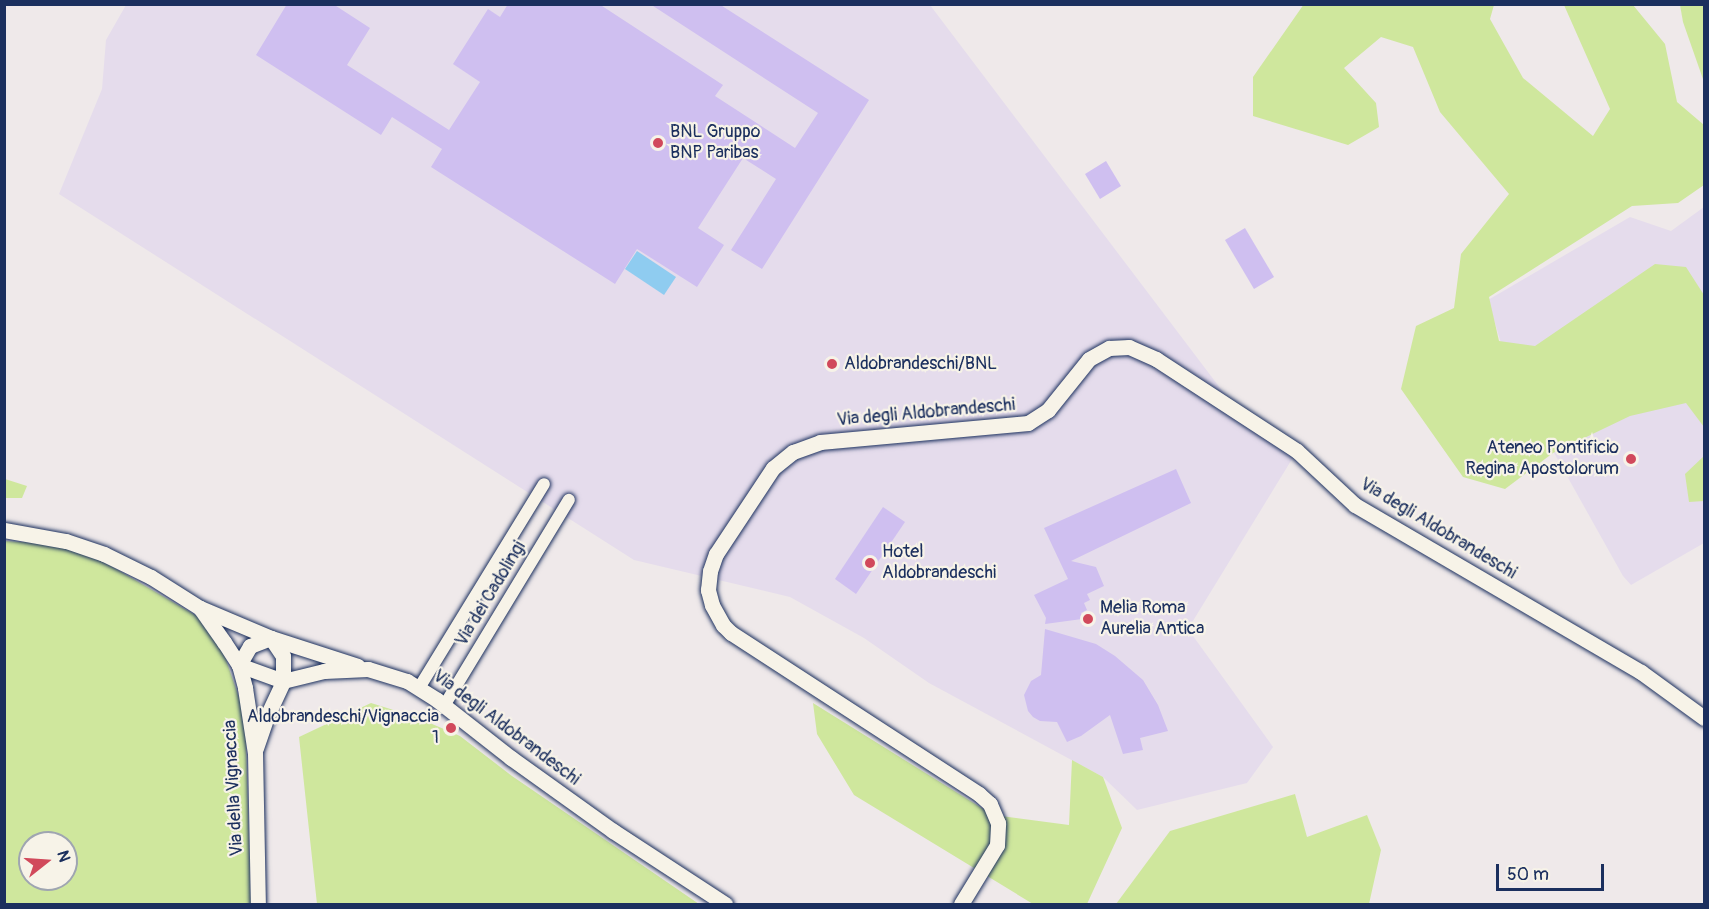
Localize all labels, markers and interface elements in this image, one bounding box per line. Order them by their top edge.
place label: BNL Gruppo BNP Paribas [670,122,760,164]
marker: BNL Gruppo BNP Paribas [651,136,665,150]
place label: Aldobrandeschi/BNL [844,353,997,375]
marker: Aldobrandeschi/BNL [825,357,839,371]
street label: Via degli Aldobrandeschi [836,394,1016,432]
place label: Ateneo Pontificio Regina Apostolorum [1465,438,1619,480]
marker: Ateneo Pontificio Regina Apostolorum [1624,452,1638,466]
street label: Via degli Aldobrandeschi [1356,474,1520,584]
street label: Via dei Cadolingi [451,538,531,650]
place label: Hotel Aldobrandeschi [882,542,996,584]
marker: Hotel Aldobrandeschi [863,556,877,570]
place label: Melia Roma Aurelia Antica [1100,598,1204,640]
marker: Melia Roma Aurelia Antica [1081,612,1095,626]
street label: Via degli Aldobrandeschi [428,666,584,790]
place label: Aldobrandeschi/Vignaccia 1 [247,707,439,750]
street label: Via della Vignaccia [220,719,248,857]
marker: Aldobrandeschi/Vignaccia 1 [444,721,458,735]
north arrow [18,831,78,891]
text: N [52,848,74,864]
scale bar [1499,852,1607,890]
text: 50 m [1507,863,1549,886]

